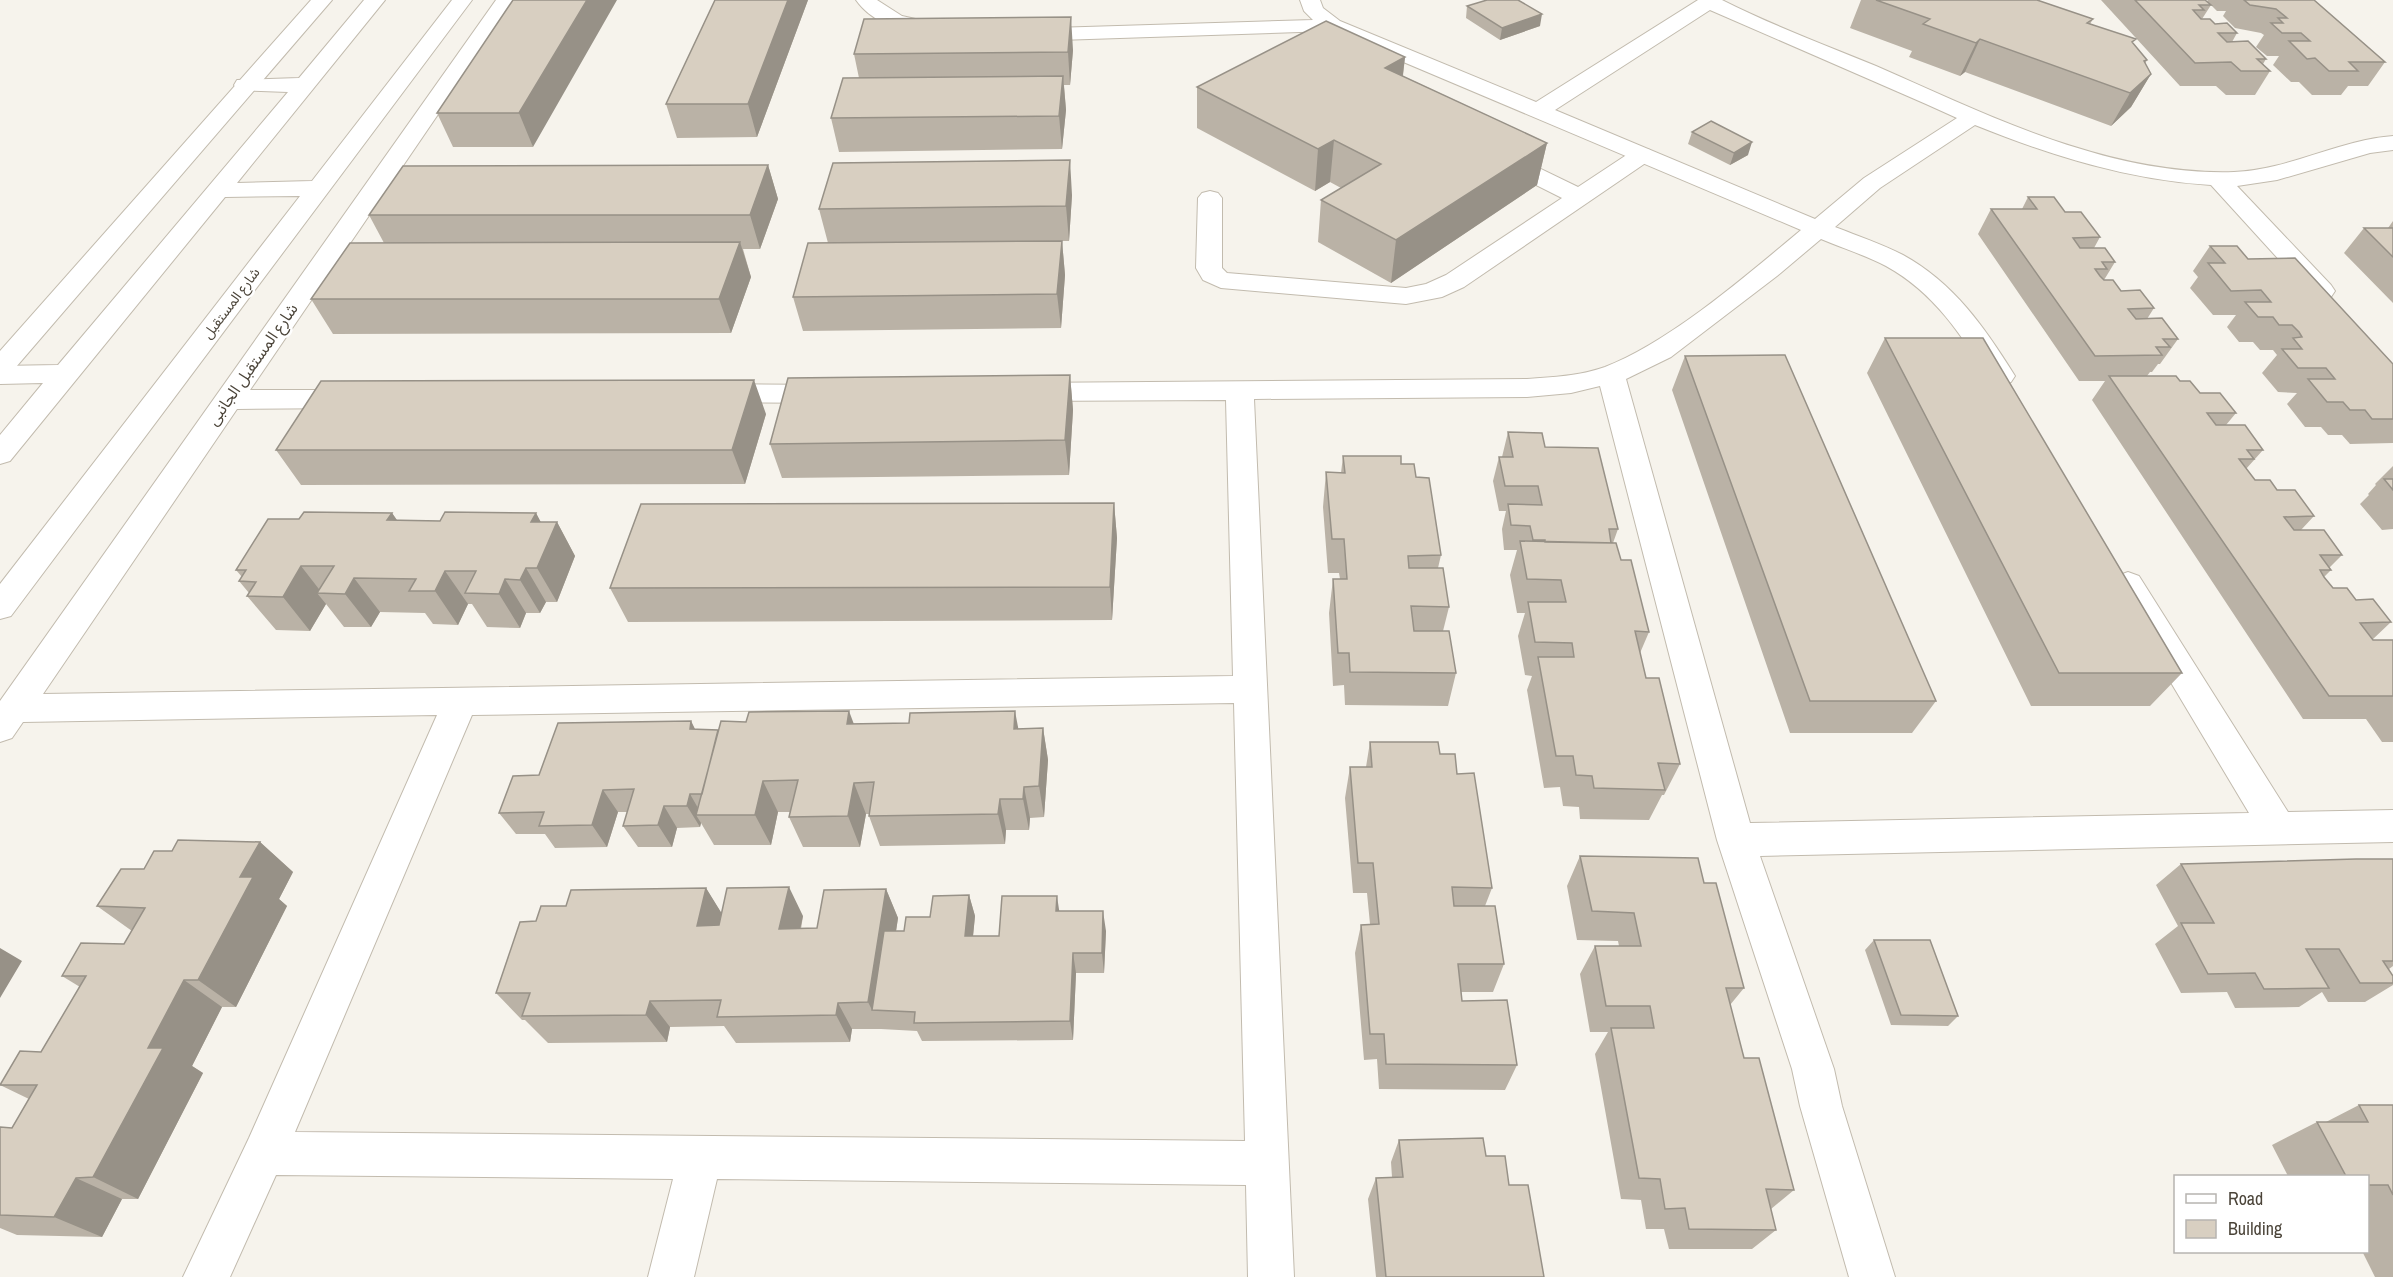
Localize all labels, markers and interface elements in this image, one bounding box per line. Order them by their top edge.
street label: شارع المستقبل [198,264,265,343]
street label: شارع المستقبل الجانبى [201,298,304,431]
legend [2174,1175,2369,1253]
text: Road [2228,1186,2263,1211]
text: Building [2228,1216,2283,1241]

